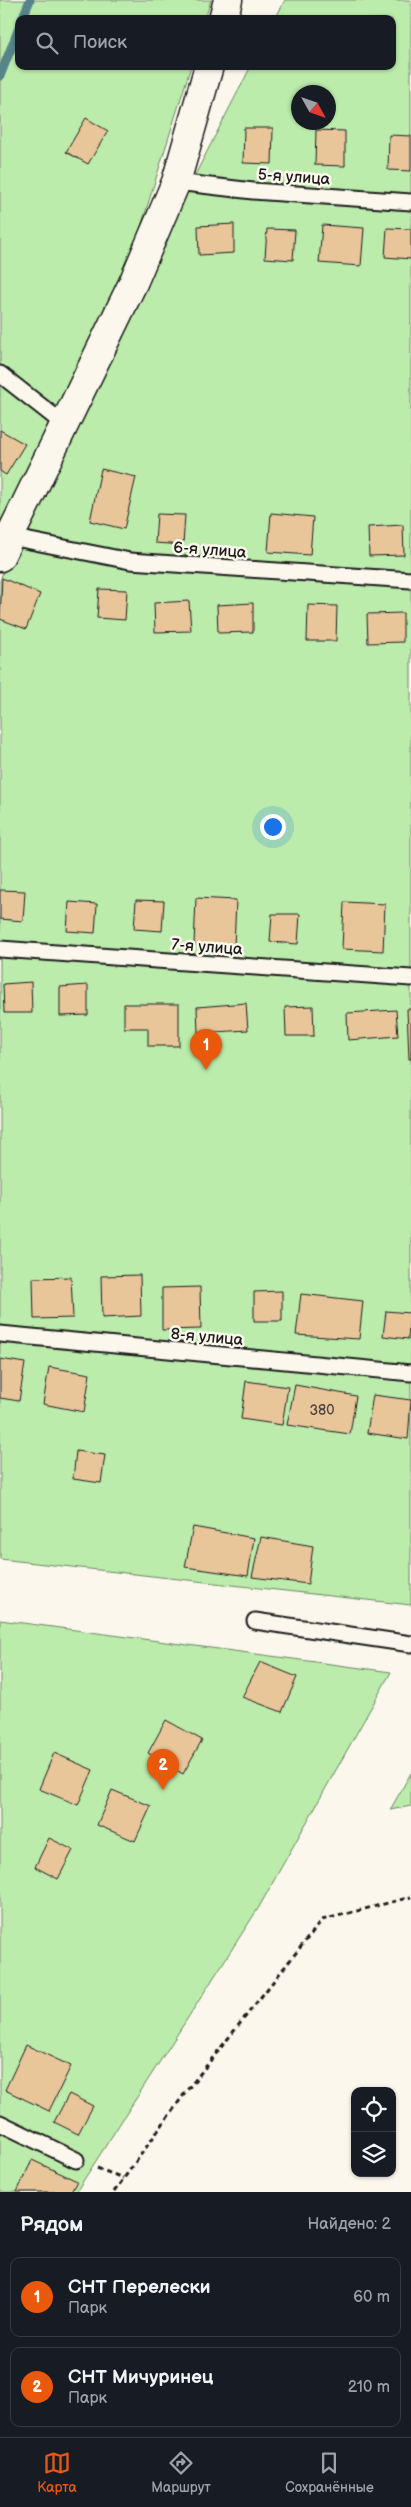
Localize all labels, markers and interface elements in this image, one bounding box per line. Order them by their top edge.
search box [15,15,396,70]
icon: search [33,29,61,57]
text: Поиск [73,31,127,54]
north arrow [291,85,336,130]
street label: 5-я улица [257,165,331,190]
street label: 6-я улица [173,538,248,563]
your location [260,814,286,840]
street label: 7-я улица [171,936,244,959]
pin: 1 [190,1029,222,1070]
street label: 8-я улица [170,1325,244,1350]
house number: 380 [309,1402,335,1419]
pin: 2 [147,1749,179,1790]
map controls [351,2087,396,2177]
button: locate [351,2087,396,2132]
button: layers [351,2132,396,2177]
text: Рядом [20,2212,83,2237]
text: Найдено: 2 [307,2215,391,2234]
text: СНТ Перелески [68,2276,211,2299]
text: 1 [34,2288,40,2307]
text: 60 m [353,2288,390,2307]
text: Парк [68,2299,107,2318]
text: СНТ Мичуринец [68,2366,213,2389]
text: 2 [32,2378,42,2397]
text: 210 m [348,2378,390,2397]
text: Парк [68,2389,107,2408]
tab: Карта [37,2449,77,2496]
tab: Маршрут [151,2449,211,2496]
tab: Сохранённые [285,2449,374,2496]

